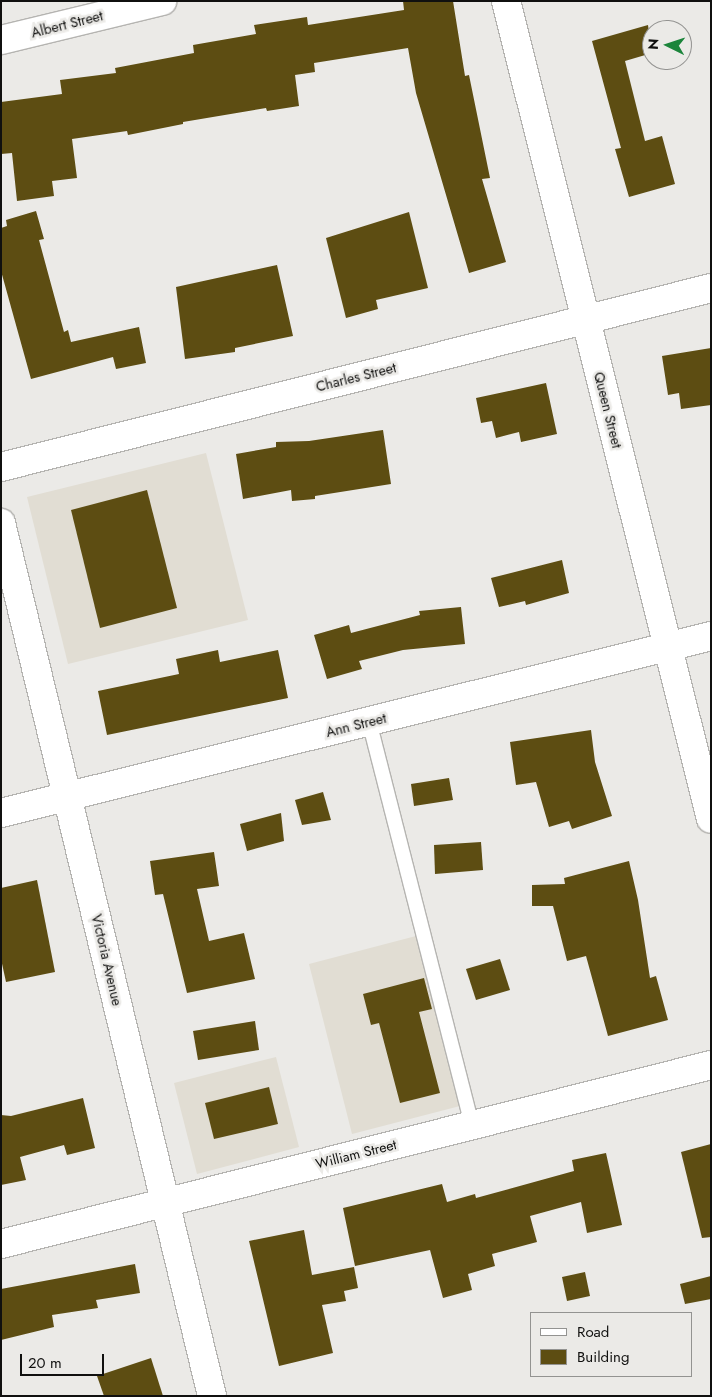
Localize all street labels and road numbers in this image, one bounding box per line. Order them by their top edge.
street label: Albert Street [29,7,105,41]
street label: Charles Street [314,359,398,395]
street label: Queen Street [590,370,626,450]
street label: Ann Street [324,709,388,741]
street label: Victoria Avenue [88,913,126,1007]
street label: William Street [314,1136,398,1172]

